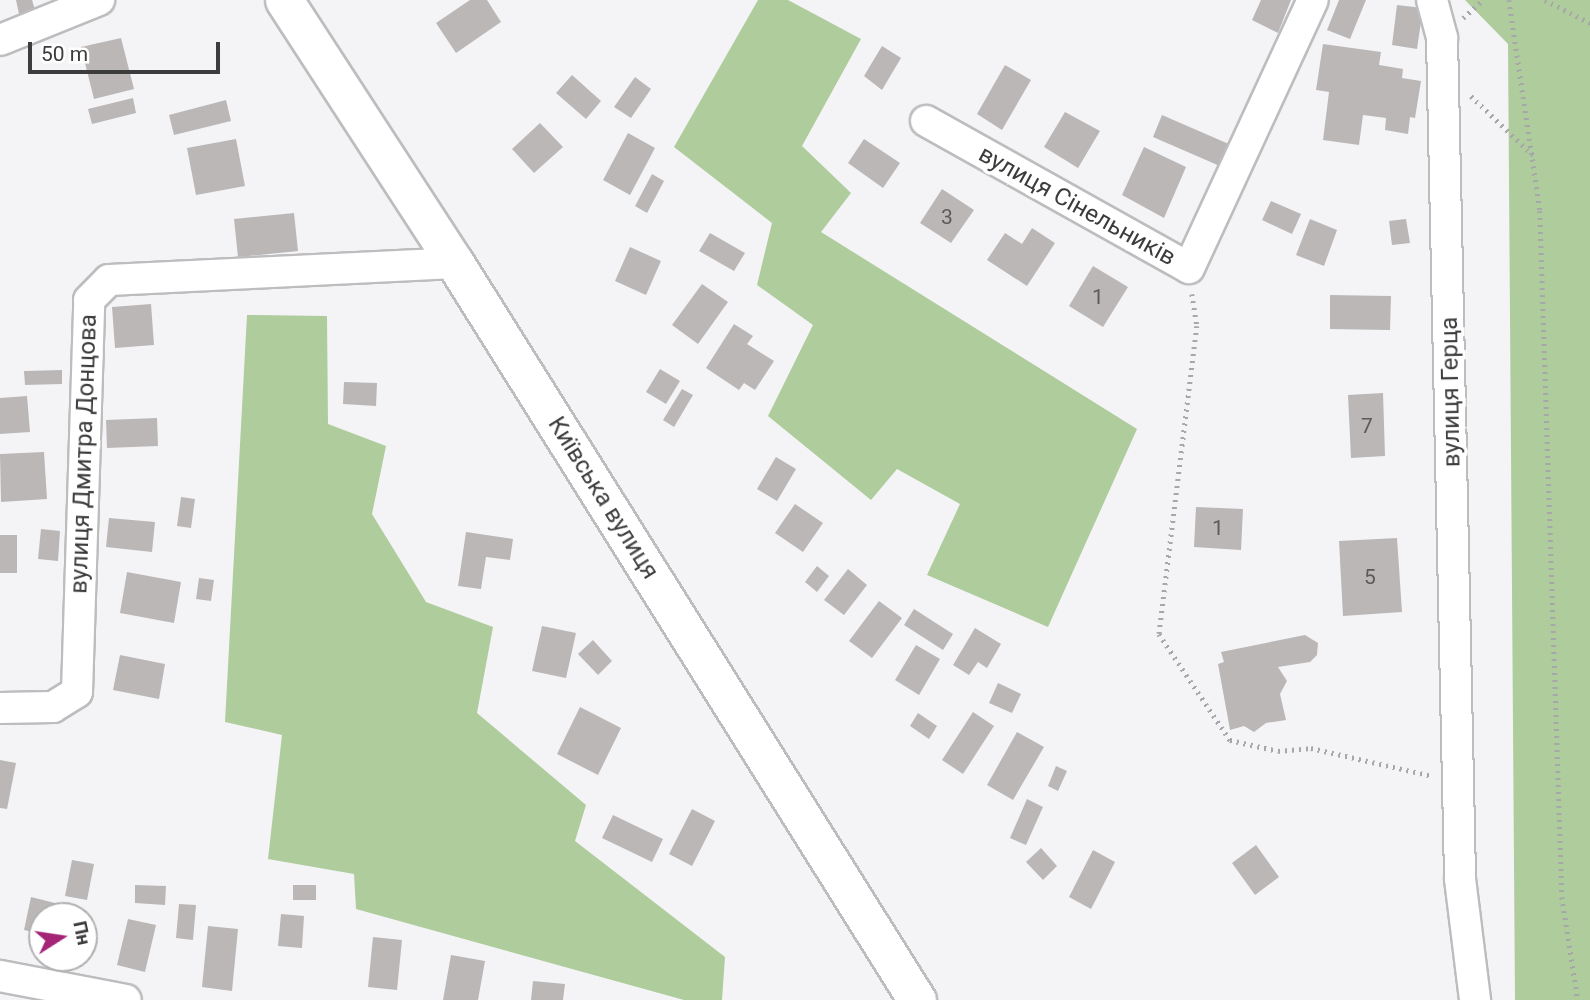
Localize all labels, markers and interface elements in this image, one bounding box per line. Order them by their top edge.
scale bar [32,28,224,72]
text: 50 m [41,42,88,66]
street label: вулиця Сінельників [973,140,1181,272]
house number: 3 [941,204,953,230]
house number: 1 [1092,284,1104,310]
street label: вулиця Дмитра Донцова [65,314,103,594]
street label: вулиця Герца [1435,317,1467,467]
street label: Київська вулиця [542,412,664,584]
house number: 7 [1361,413,1373,439]
house number: 1 [1212,515,1224,541]
house number: 5 [1364,564,1376,590]
north arrow [28,902,98,972]
text: Пн [68,919,96,947]

